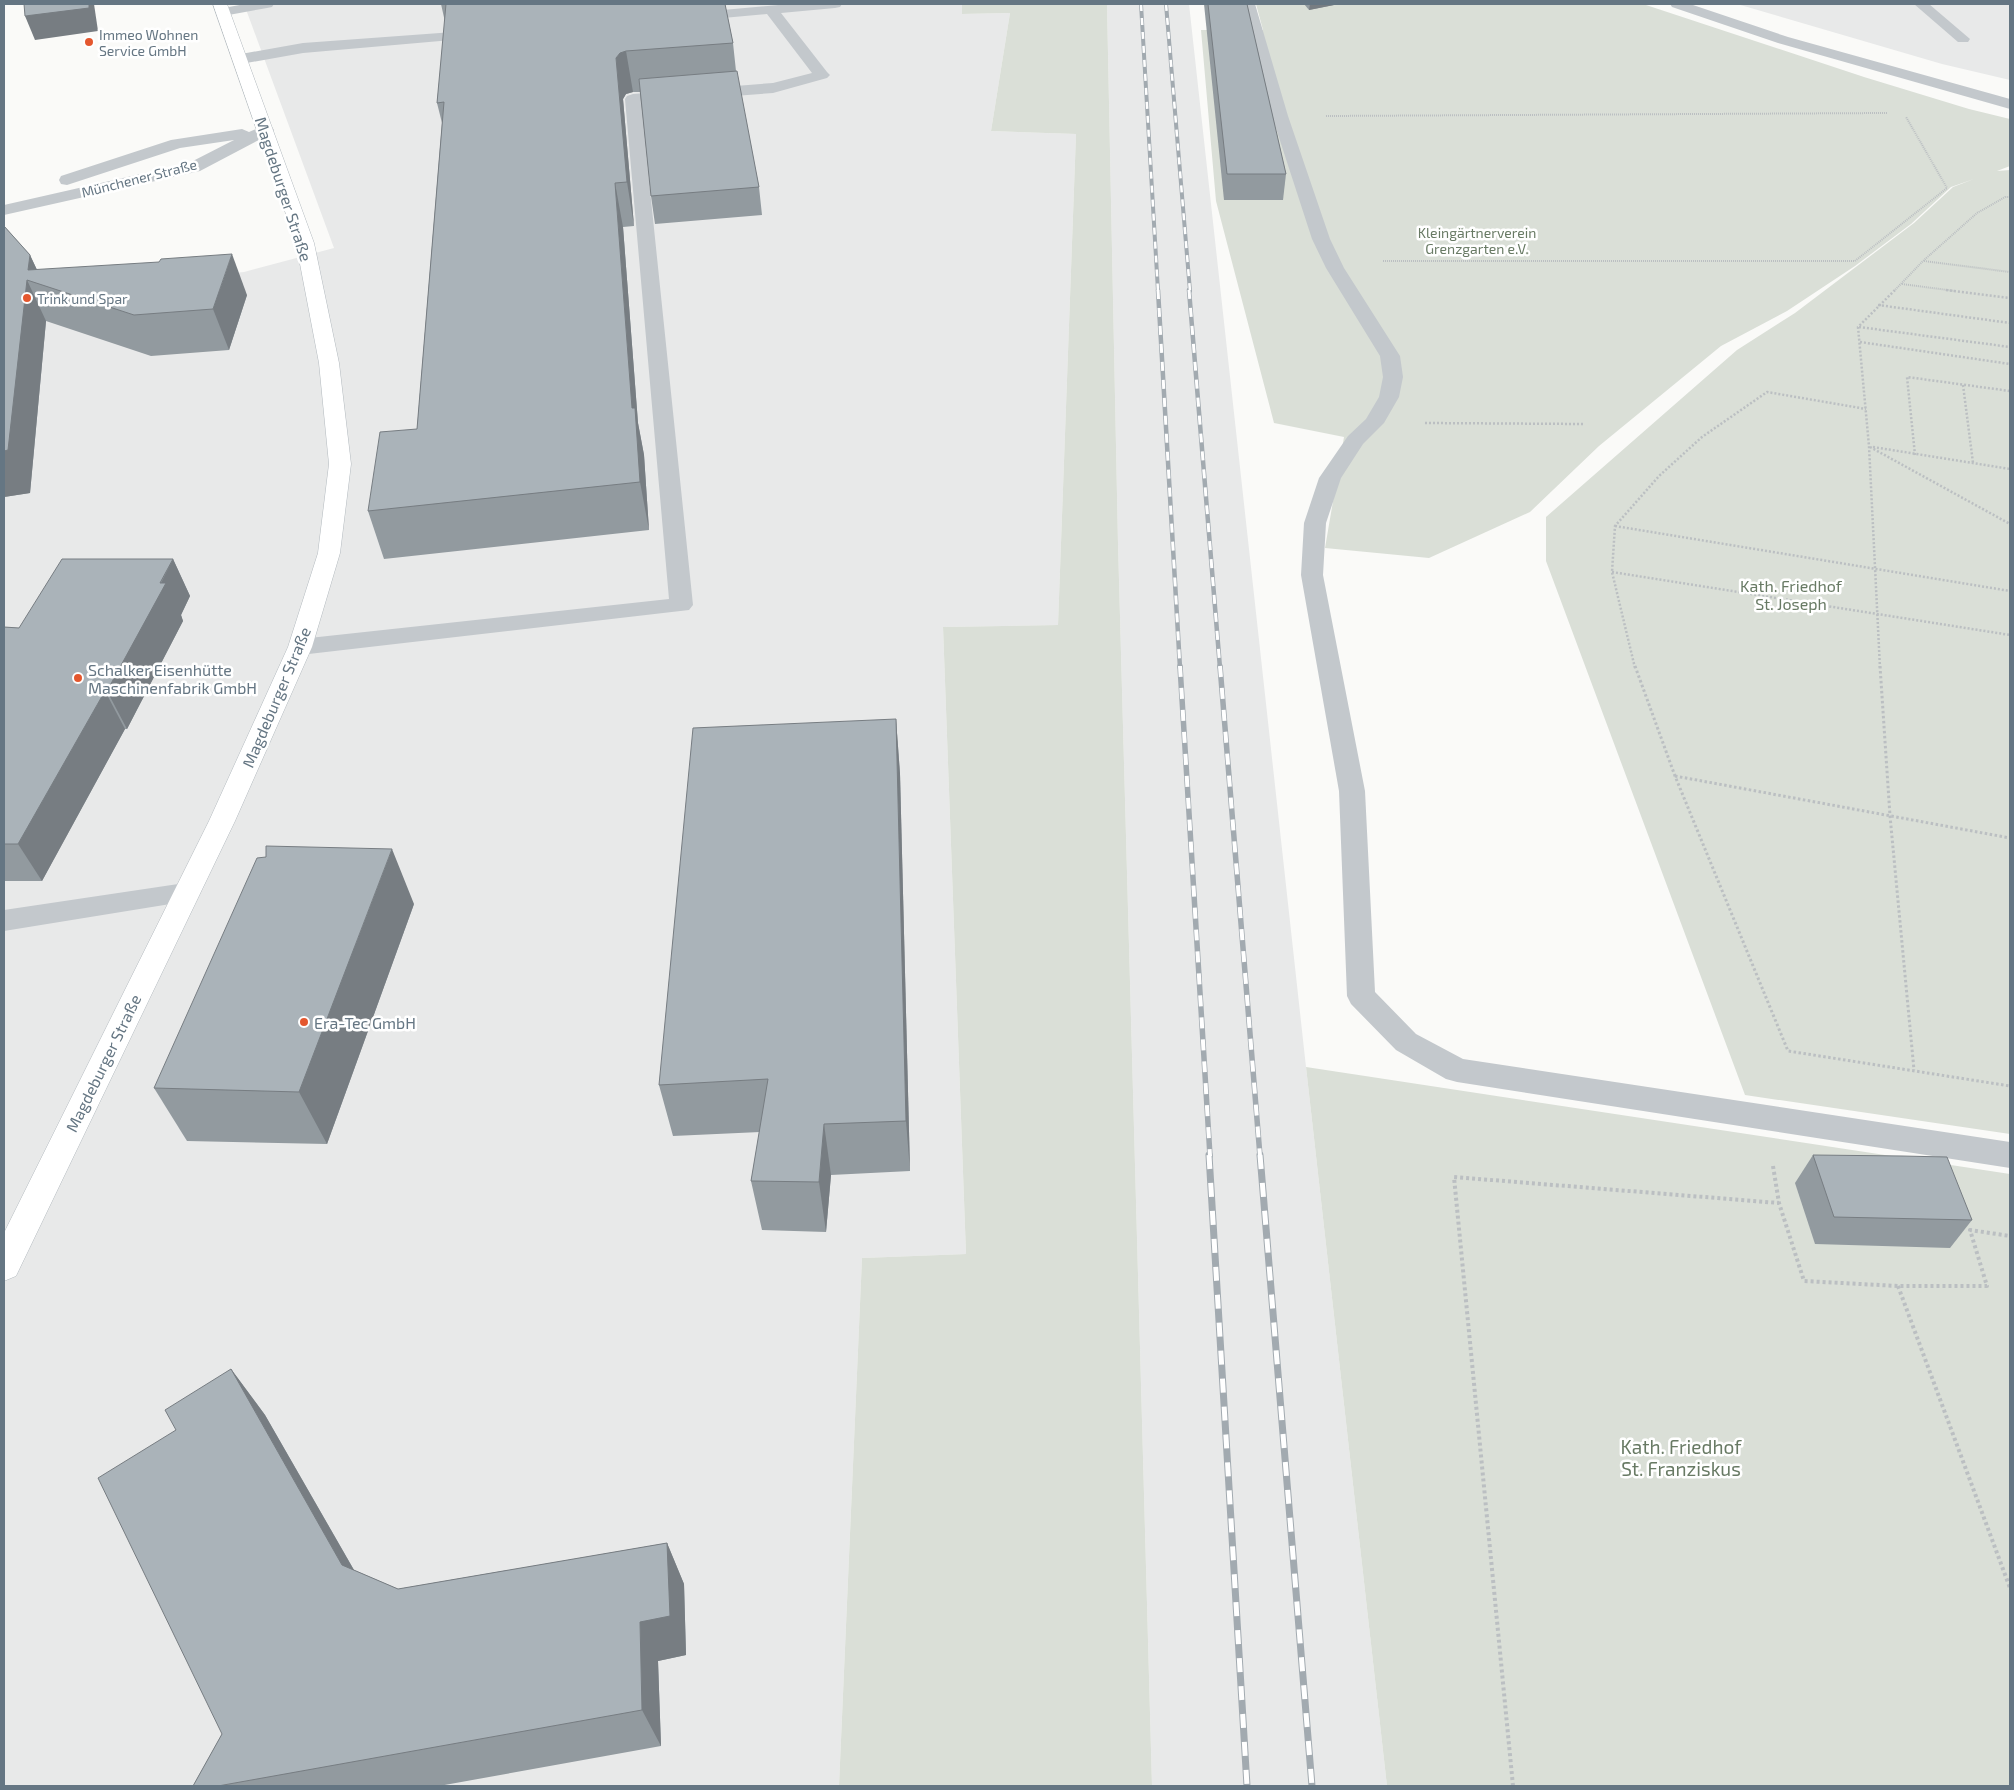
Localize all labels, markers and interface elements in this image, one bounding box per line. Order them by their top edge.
place label: Immeo Wohnen Service GmbH [99,26,199,59]
marker: Immeo Wohnen Service GmbH [83,36,95,48]
street label: Magdeburger Straße [252,114,316,264]
street label: Münchener Straße [80,155,198,201]
park label: Kleingärtnerverein Grenzgarten e.V. [1418,224,1536,257]
place label: Trink und Spar [37,290,128,307]
marker: Trink und Spar [21,292,33,304]
park label: Kath. Friedhof St. Joseph [1740,576,1843,613]
street label: Magdeburger Straße [238,624,314,770]
place label: Schalker Eisenhütte Maschinenfabrik GmbH [88,660,257,697]
marker: Schalker Eisenhütte Maschinenfabrik GmbH [72,672,84,684]
street label: Magdeburger Straße [61,991,145,1135]
place label: Era-Tec GmbH [314,1013,416,1032]
marker: Era-Tec GmbH [298,1016,310,1028]
park label: Kath. Friedhof St. Franziskus [1621,1435,1742,1480]

